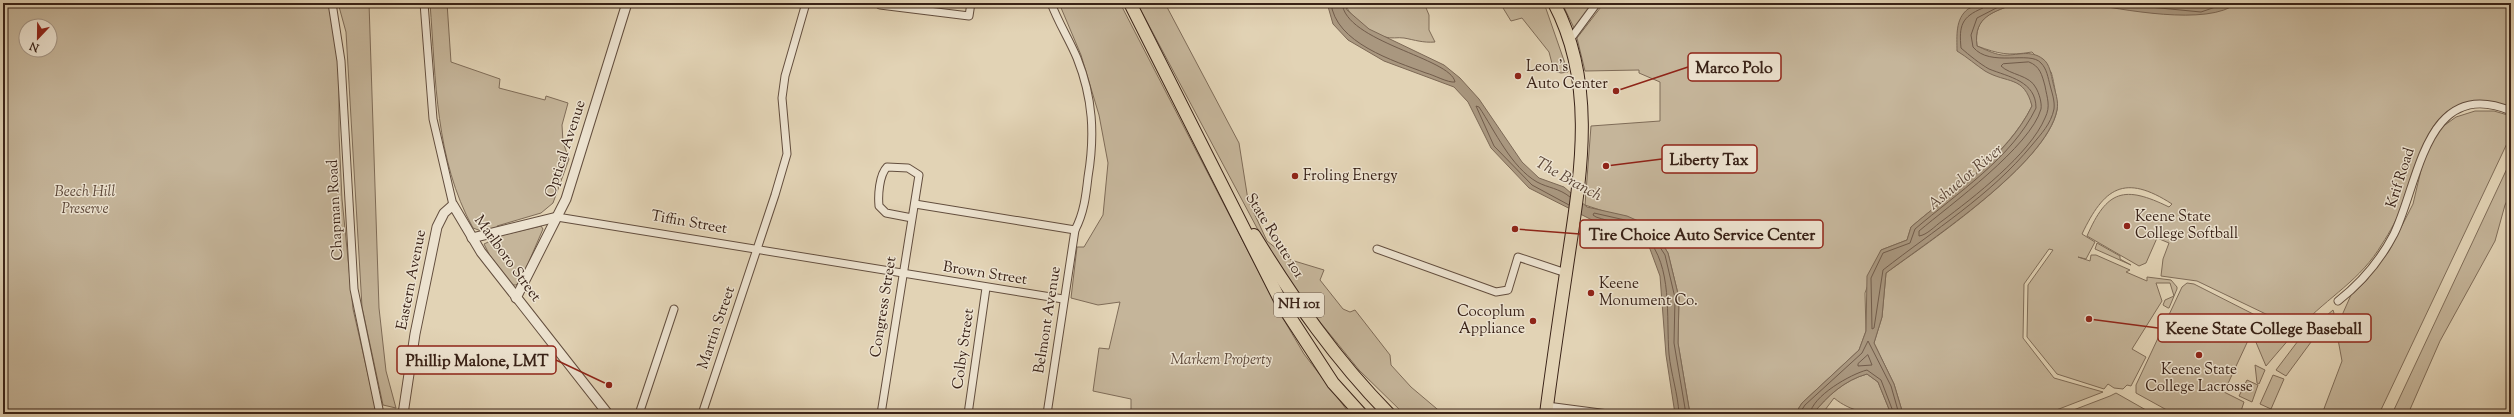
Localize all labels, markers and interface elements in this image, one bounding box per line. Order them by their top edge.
north arrow [18,18,58,58]
text: N [27,37,43,56]
callout: Marco Polo [1688,53,1781,81]
place label: Leon's Auto Center [1526,57,1608,95]
text: Marco Polo [1695,58,1773,81]
marker: Leon's Auto Center [1513,71,1523,81]
street label: Optical Avenue [540,97,592,201]
water label: Ashuelot River [1923,139,2009,217]
callout: Liberty Tax [1662,145,1757,173]
street label: Krif Road [2381,145,2421,211]
text: Liberty Tax [1669,150,1749,173]
water label: The Branch [1530,152,1606,208]
street label: Chapman Road [323,158,349,261]
place label: Froling Energy [1303,166,1398,187]
marker: Froling Energy [1290,171,1300,181]
park label: Beech Hill Preserve [55,182,116,220]
street label: State Route 101 [1240,190,1308,282]
street label: Tiffin Street [649,206,729,240]
place label: Keene State College Softball [2135,207,2238,245]
street label: Marlboro Street [468,211,546,307]
callout: Tire Choice Auto Service Center [1580,220,1823,248]
marker: Keene State College Softball [2122,221,2132,231]
text: Tire Choice Auto Service Center [1589,225,1816,248]
street label: Eastern Avenue [392,228,432,332]
street label: Congress Street [866,255,902,359]
street label: Brown Street [941,257,1029,291]
street label: Belmont Avenue [1029,265,1067,375]
place label: Keene Monument Co. [1599,274,1698,312]
street label: Martin Street [693,284,741,372]
marker: Keene Monument Co. [1586,288,1596,298]
road number: NH 101 [1274,293,1324,317]
place label: Cocoplum Appliance [1457,302,1526,340]
street label: Colby Street [948,307,980,391]
callout: Keene State College Baseball [2158,314,2371,342]
marker: Cocoplum Appliance [1528,316,1538,326]
text: Keene State College Baseball [2166,319,2363,342]
callout: Phillip Malone, LMT [397,346,556,374]
park label: Markem Property [1170,350,1272,371]
marker: Keene State College Lacrosse [2194,350,2204,360]
text: Phillip Malone, LMT [405,351,549,374]
place label: Keene State College Lacrosse [2145,360,2253,398]

